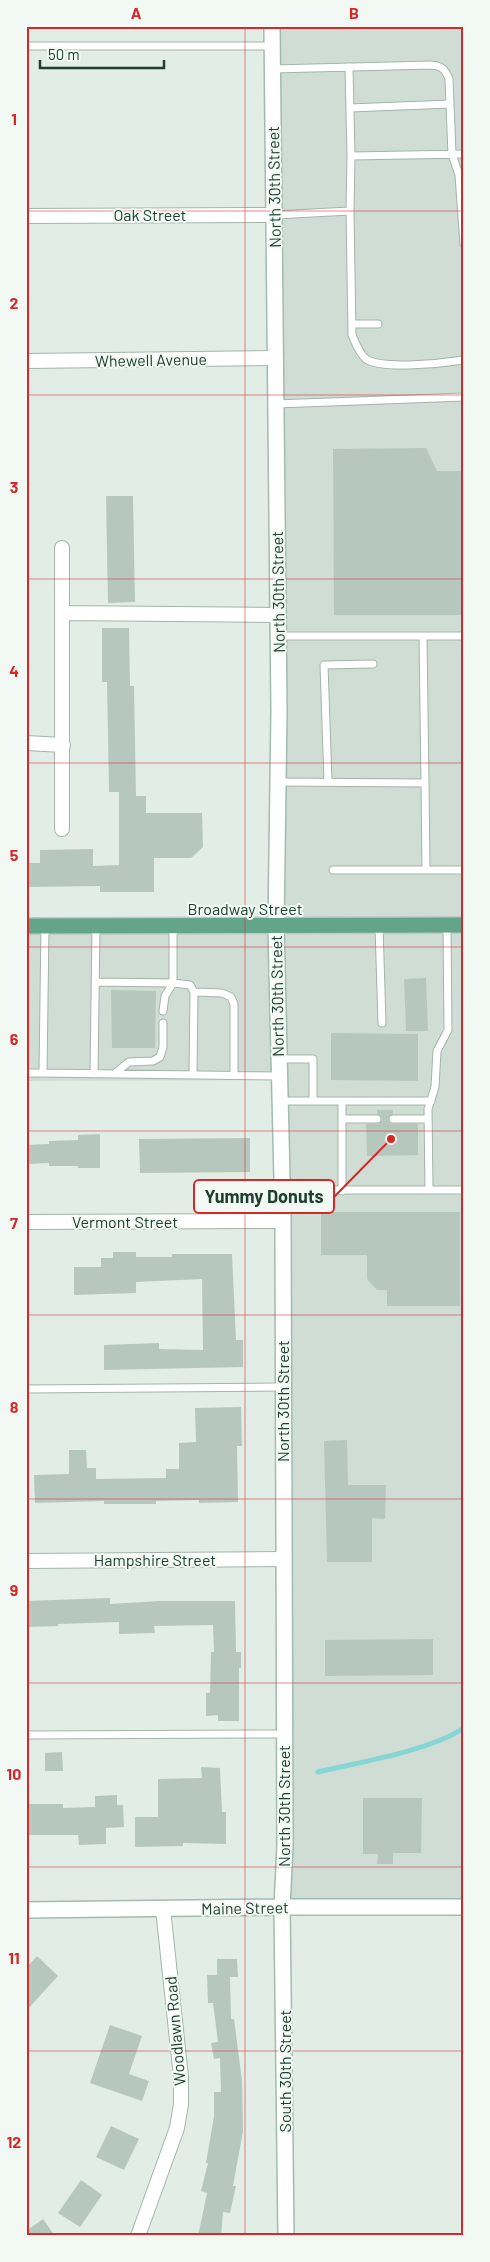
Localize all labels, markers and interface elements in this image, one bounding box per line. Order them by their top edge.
text: A [131,3,142,22]
text: B [349,3,359,22]
scale bar [40,38,164,70]
text: 50 m [48,45,80,63]
text: 1 [11,109,17,128]
street label: North 30th Street [263,126,284,248]
street label: Oak Street [114,205,186,224]
text: 2 [10,293,19,312]
street label: Whewell Avenue [95,349,207,370]
text: 3 [10,477,18,496]
street label: North 30th Street [267,531,288,653]
text: 4 [9,661,19,680]
text: 5 [10,845,19,864]
street label: Broadway Street [187,899,303,918]
street label: North 30th Street [266,935,287,1057]
text: 6 [10,1029,19,1048]
callout: Yummy Donuts [194,1180,334,1213]
text: Yummy Donuts [204,1185,324,1207]
street label: Vermont Street [72,1212,178,1231]
text: 7 [10,1213,18,1232]
street label: North 30th Street [273,1340,292,1462]
text: 8 [10,1397,19,1416]
street label: Hampshire Street [94,1550,216,1569]
text: 9 [10,1580,18,1599]
street label: North 30th Street [274,1745,293,1867]
text: 10 [7,1764,21,1783]
street label: Maine Street [201,1897,289,1918]
text: 11 [8,1948,20,1967]
street label: Woodlawn Road [160,1975,189,2087]
street label: South 30th Street [275,2010,294,2132]
text: 12 [7,2132,21,2151]

